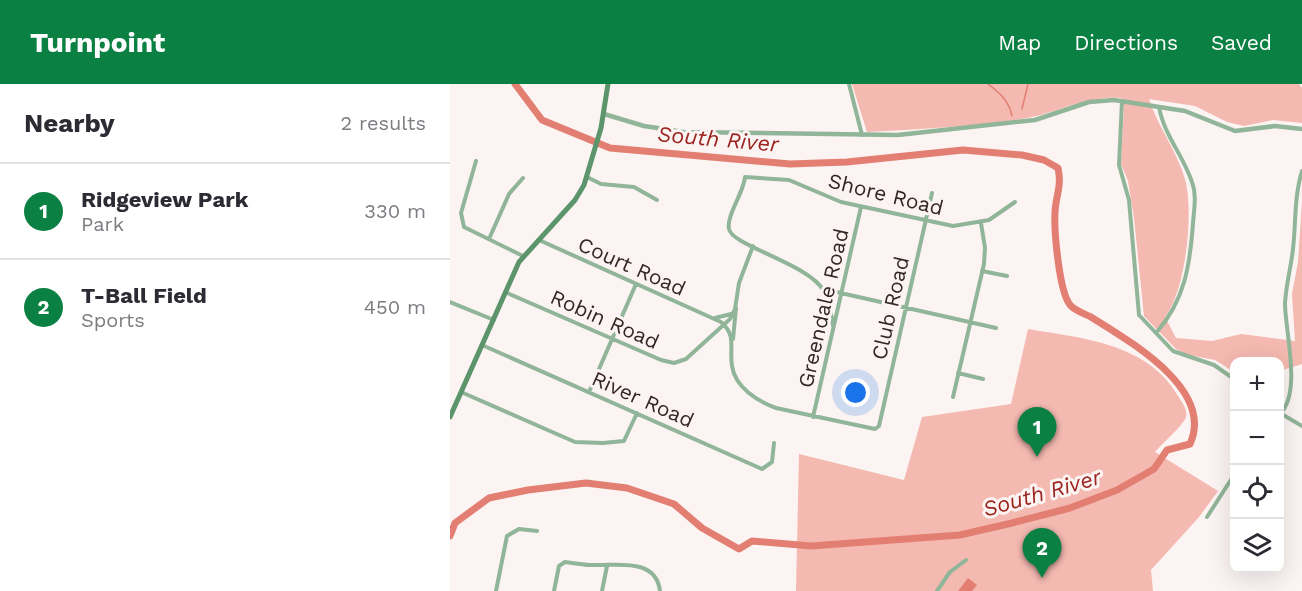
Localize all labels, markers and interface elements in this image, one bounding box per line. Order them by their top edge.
text: Turnpoint [30,26,165,59]
text: Map [998,30,1041,55]
text: Directions [1074,30,1178,55]
text: Saved [1211,30,1272,55]
text: Nearby [24,108,115,138]
text: 2 results [341,111,426,135]
water label: South River [656,121,781,157]
street label: Shore Road [826,168,946,220]
text: Ridgeview Park [81,187,248,212]
text: 1 [39,199,48,223]
text: 330 m [364,199,426,223]
text: Park [81,212,124,236]
street label: Greendale Road [793,226,853,390]
street label: Court Road [574,231,690,301]
street label: Club Road [866,254,914,362]
text: T-Ball Field [81,283,207,308]
street label: Robin Road [547,284,663,354]
text: 2 [38,295,49,319]
text: 450 m [364,295,426,319]
text: Sports [81,308,145,332]
map controls [1230,357,1284,573]
button: + [1230,357,1284,411]
street label: River Road [588,365,698,433]
your location [841,378,870,407]
pin: 1 [1018,408,1056,457]
button: − [1230,411,1284,465]
water label: South River [980,464,1105,522]
button: locate [1230,465,1284,519]
button: layers [1230,519,1284,573]
pin: 2 [1022,528,1062,578]

